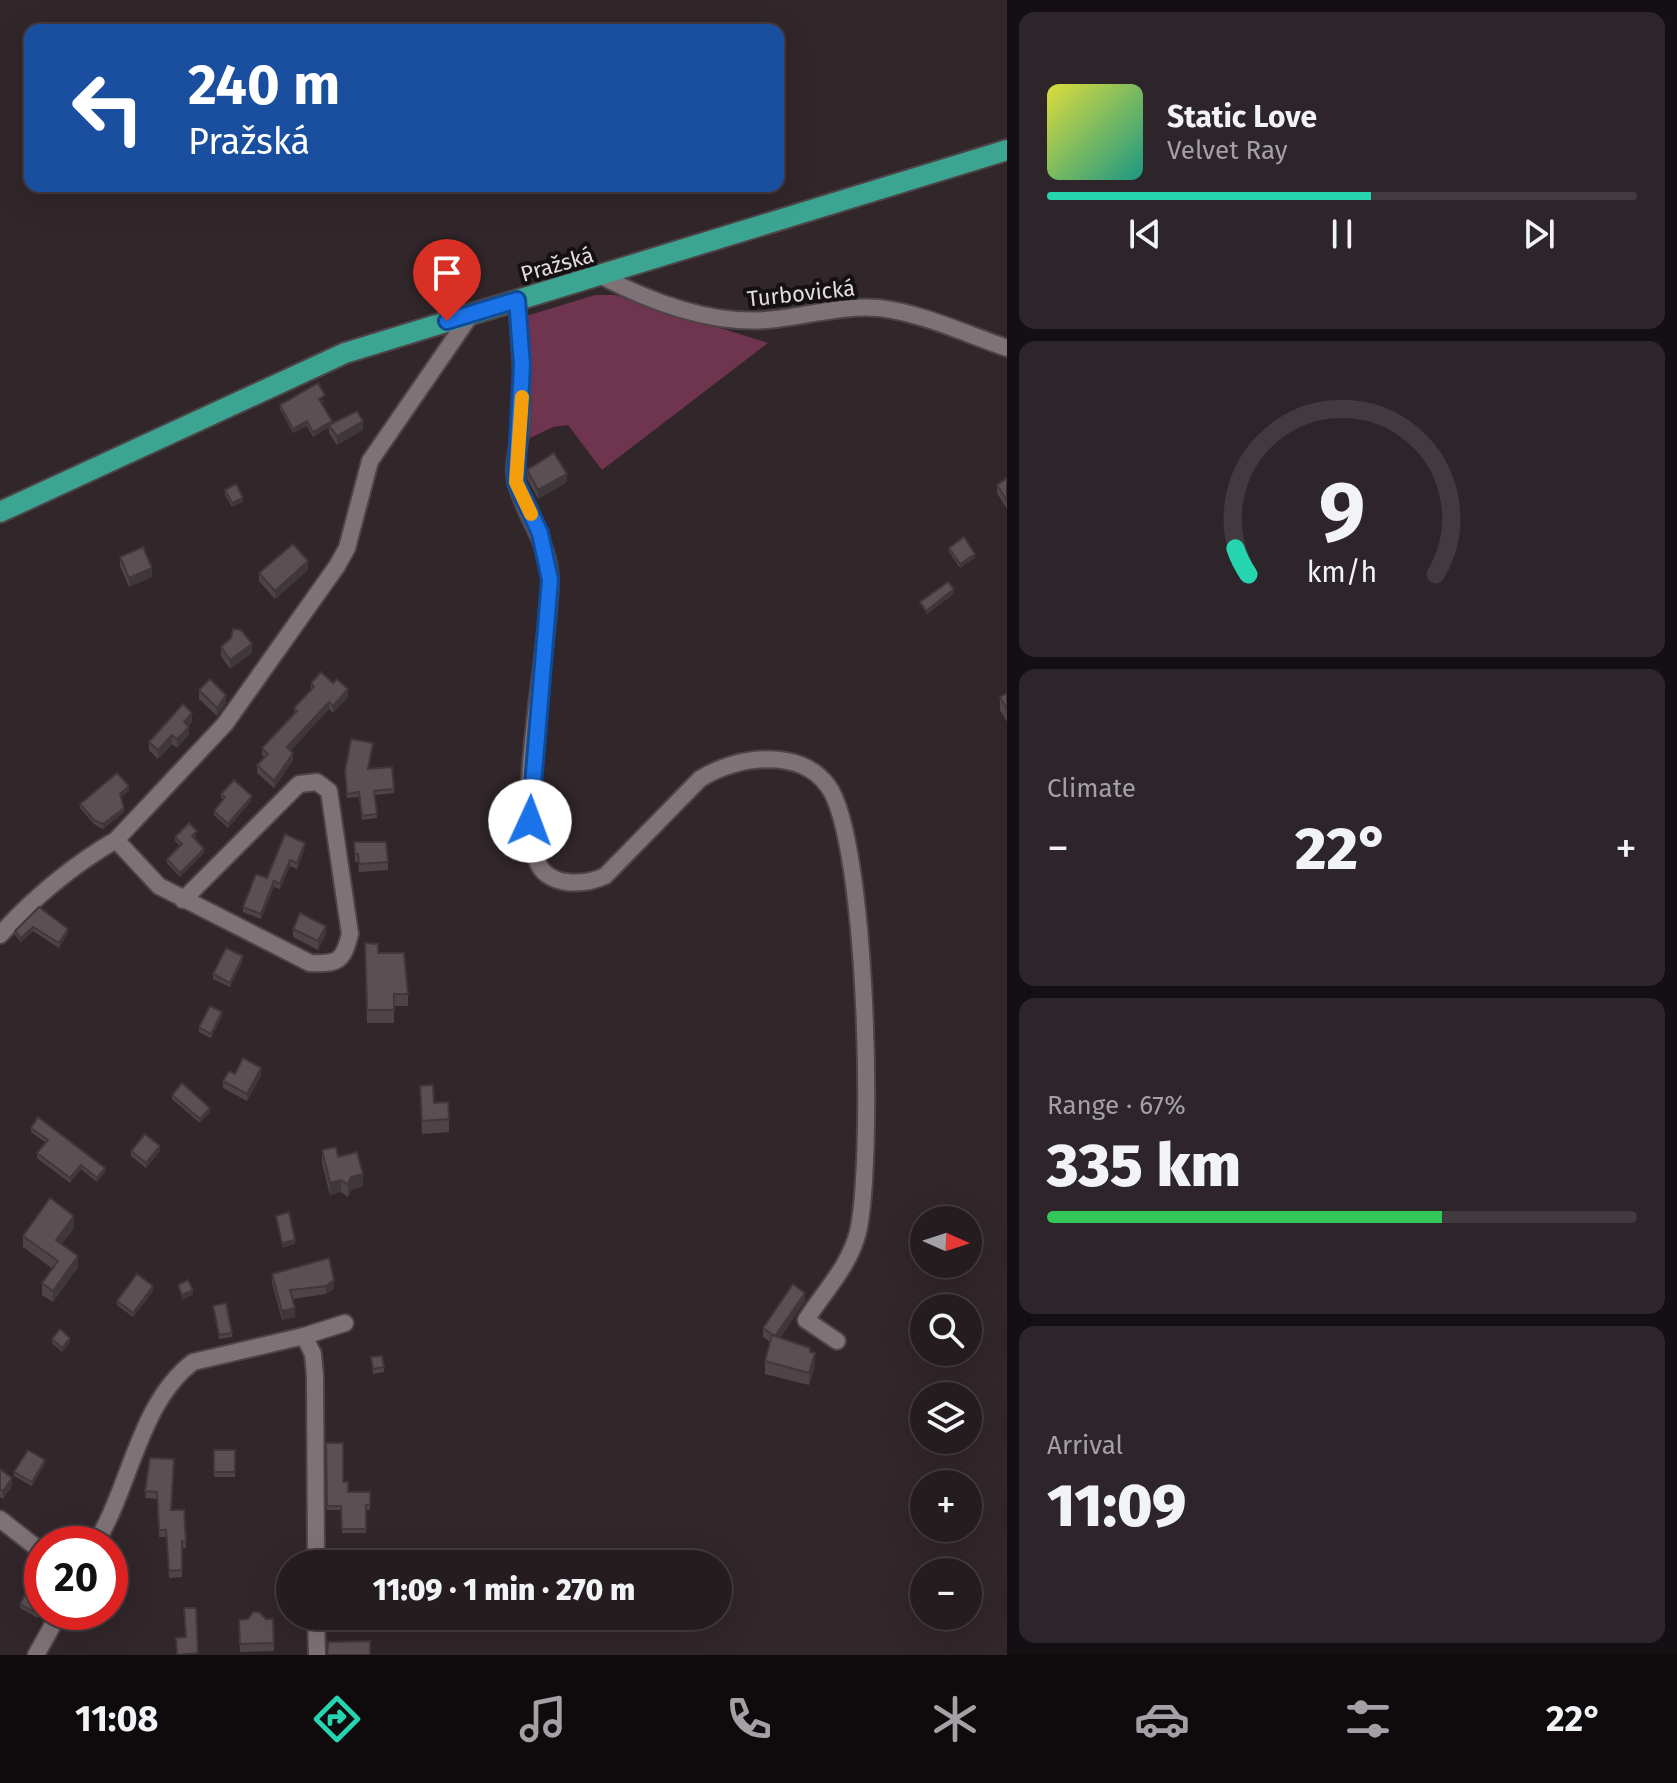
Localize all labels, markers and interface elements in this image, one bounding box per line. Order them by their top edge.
text: 240 m [188,52,340,119]
icon: left [56,56,160,160]
text: Static Love [1167,99,1317,135]
text: Pražská [188,120,310,164]
text: Velvet Ray [1167,135,1287,166]
icon: previous [1123,212,1167,256]
icon: pause [1320,212,1364,256]
icon: next [1517,212,1561,256]
pin [413,239,481,321]
street label: Pražská [518,241,597,288]
icon: arrive [425,251,469,295]
street label: Turbovická [746,274,856,313]
text: 9 [1319,462,1365,562]
text: km/h [1307,555,1377,590]
text: Climate [1047,773,1136,804]
position arrow [488,779,572,863]
text: 22° [1295,813,1389,885]
text: − [1047,822,1069,875]
text: + [1615,822,1637,875]
text: Range · 67% [1047,1090,1186,1121]
text: 335 km [1047,1130,1241,1202]
north arrow [910,1206,982,1278]
map controls [910,1206,982,1630]
button: search [910,1294,982,1366]
button: layers [910,1382,982,1454]
text: Arrival [1047,1430,1123,1461]
button: + [910,1470,982,1542]
text: 11:09 [1047,1470,1186,1542]
speed limit sign: 20 [24,1526,128,1630]
button: − [910,1558,982,1630]
text: 11:09 · 1 min · 270 m [373,1572,635,1608]
icon: directions [309,1691,365,1747]
icon: music [515,1691,571,1747]
icon: phone [721,1691,777,1747]
icon: climate [927,1691,983,1747]
icon: car [1134,1691,1190,1747]
icon: filters [1340,1691,1396,1747]
text: 11:08 [75,1697,158,1741]
text: 22° [1546,1697,1602,1741]

